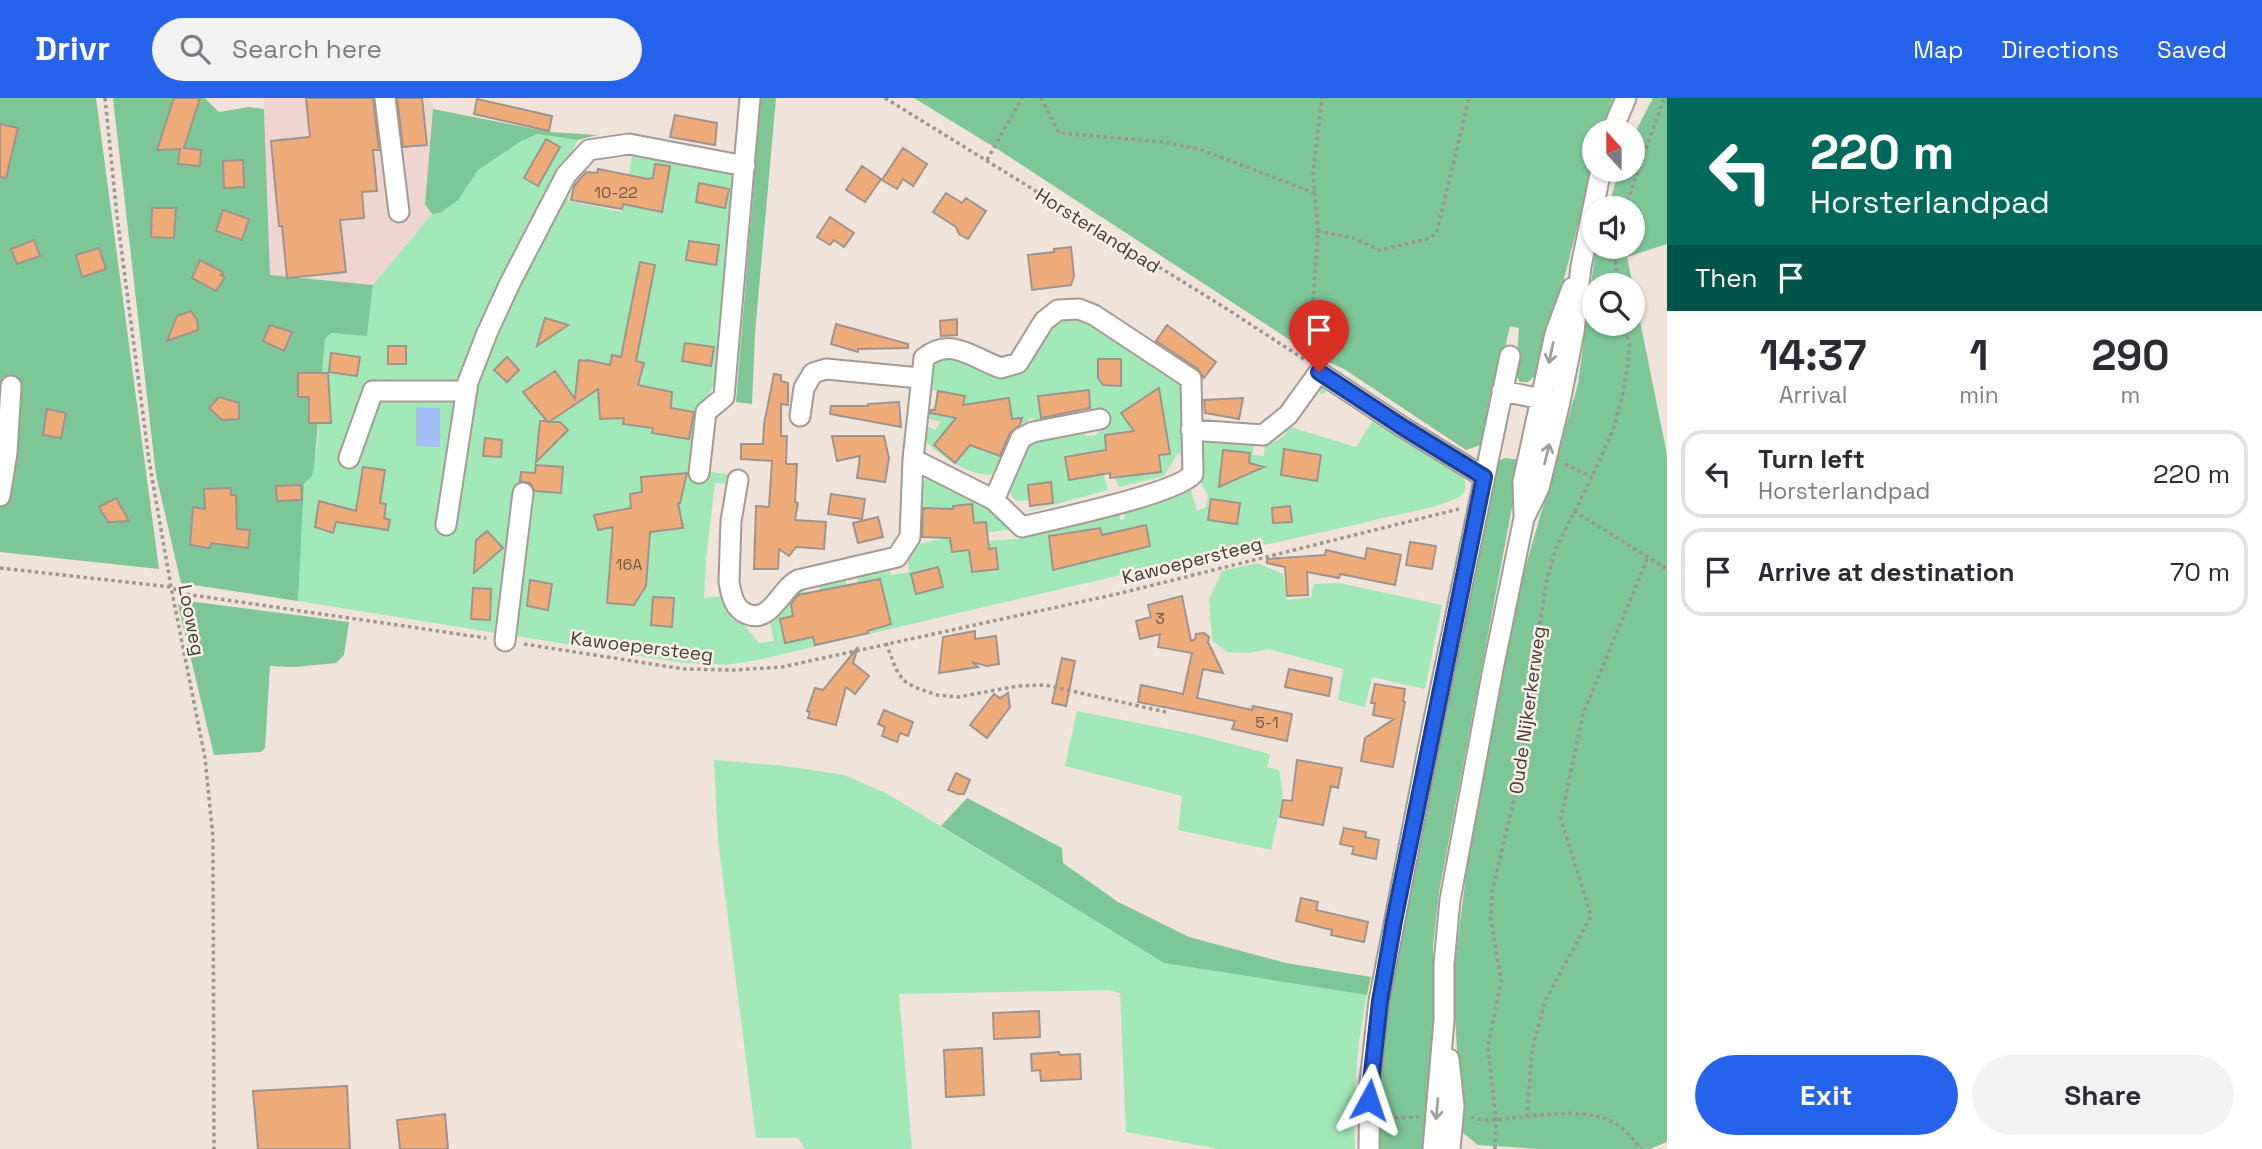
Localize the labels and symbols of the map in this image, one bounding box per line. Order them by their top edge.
north arrow [1582,119,1645,182]
house number: 10-22 [594,182,638,203]
street label: Horsterlandpad [1031,182,1165,279]
pin [1289,300,1349,372]
one-way arrow [1544,341,1558,364]
one-way arrow [1541,443,1554,466]
street label: Kawoepersteeg [1119,531,1265,590]
house number: 16A [616,554,642,575]
street label: Looweg [172,582,211,658]
house number: 3 [1155,608,1165,629]
street label: Oude Nijkerkerweg [1503,624,1552,796]
street label: Kawoepersteeg [569,625,715,668]
house number: 5-1 [1255,712,1279,733]
position arrow [1332,1063,1406,1137]
one-way arrow [1430,1097,1443,1120]

